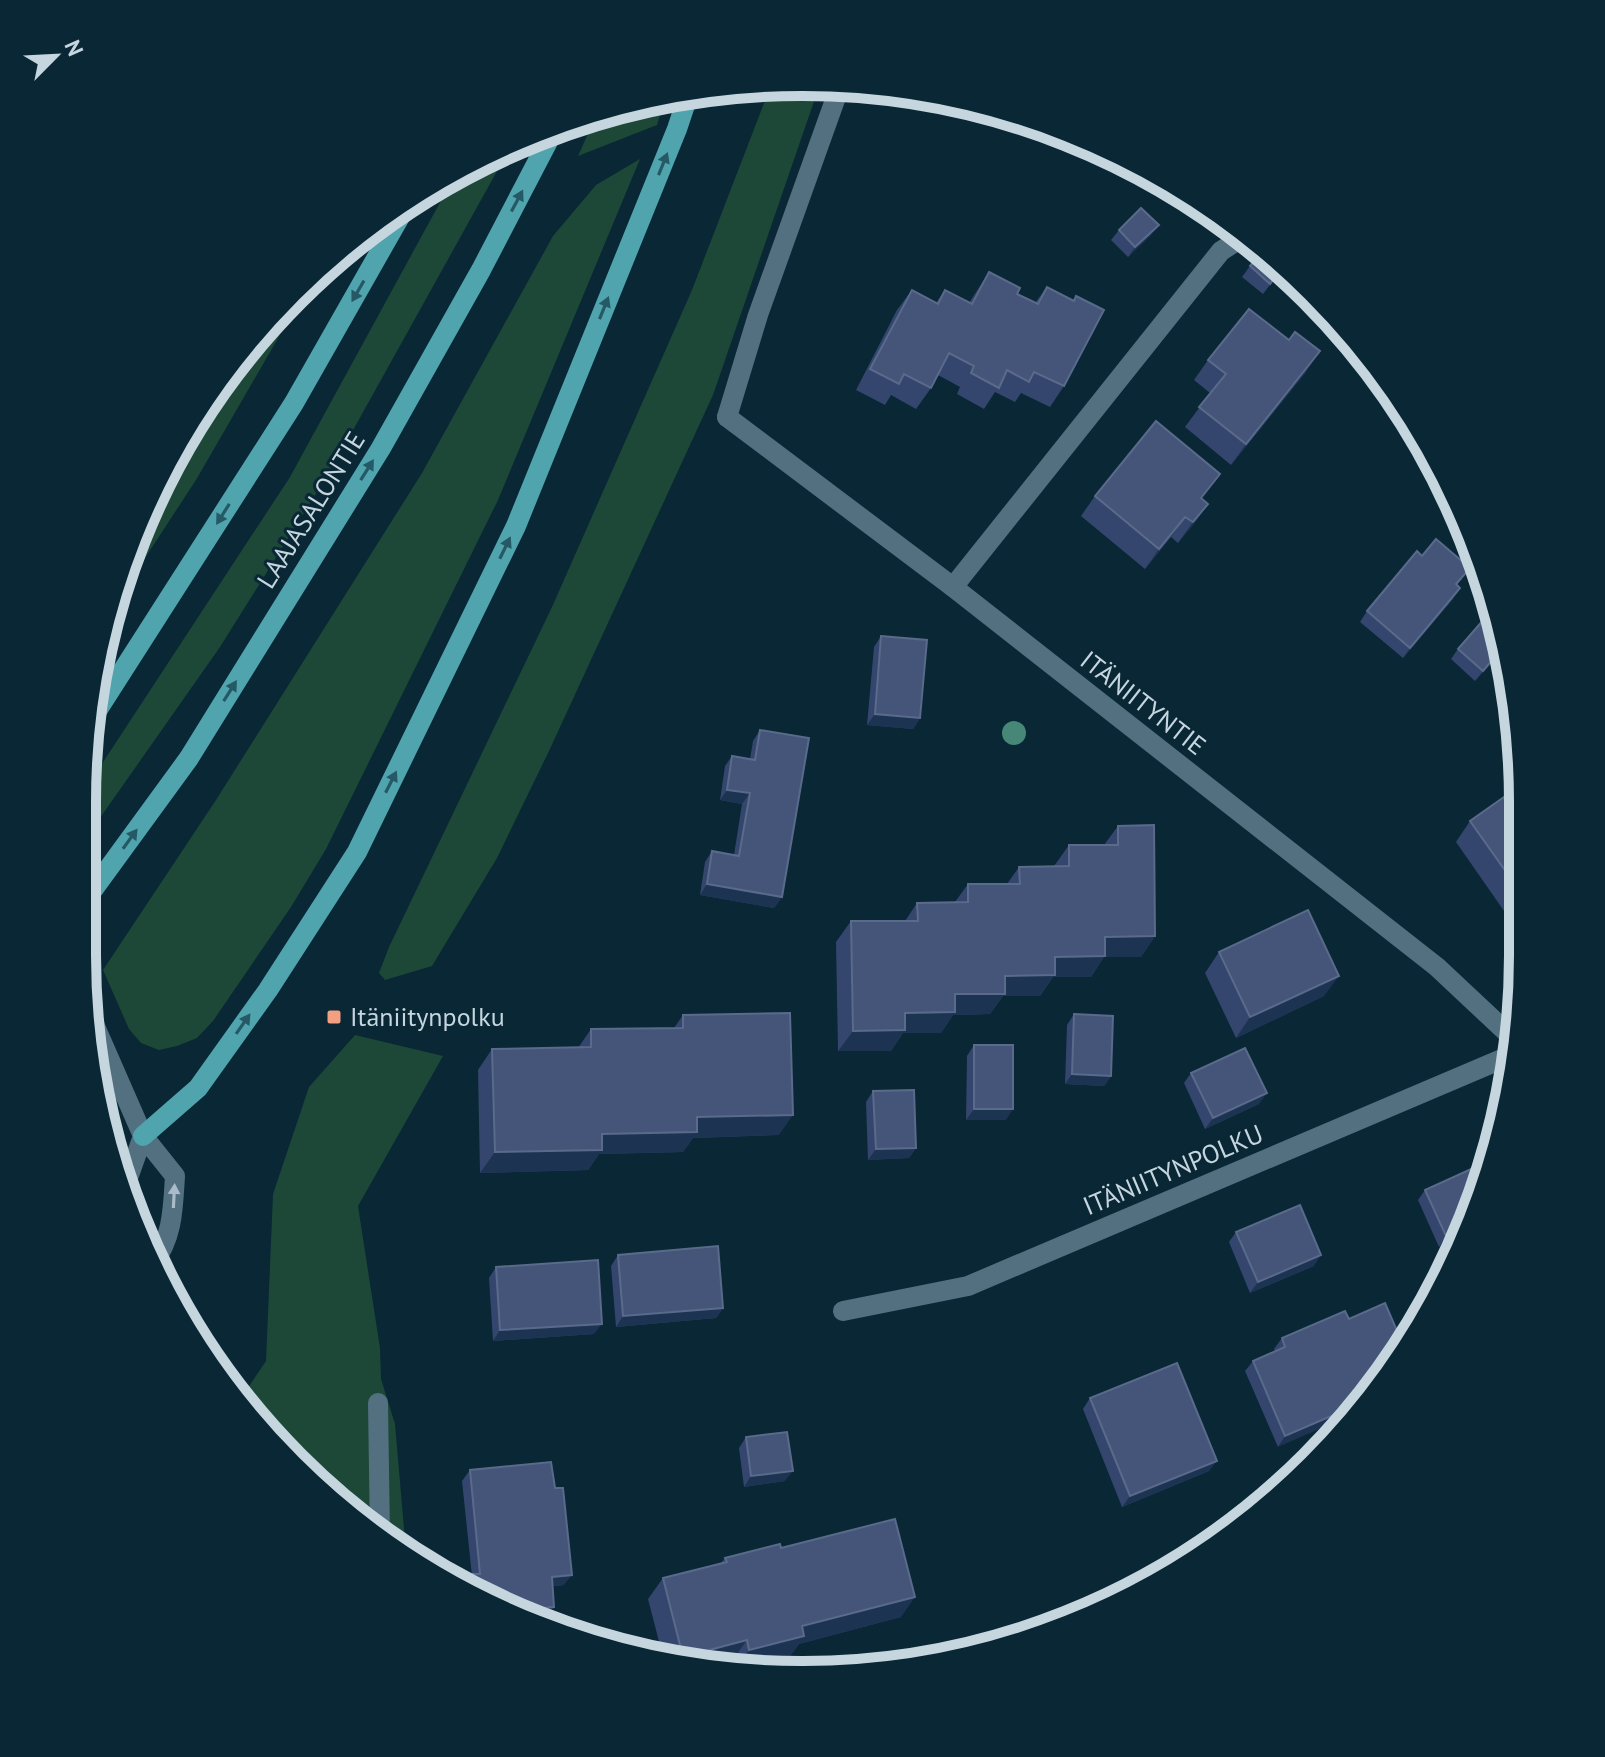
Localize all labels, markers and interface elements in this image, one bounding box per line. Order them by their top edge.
north arrow [16,16,96,96]
text: N [59,36,90,60]
one-way arrow [657,152,670,176]
one-way arrow [511,190,524,213]
one-way arrow [351,280,365,302]
one-way arrow [598,296,611,320]
street label: LAAJASALONTIE [249,425,372,594]
one-way arrow [360,459,374,481]
one-way arrow [217,503,231,525]
one-way arrow [498,536,512,560]
street label: ITÄNIITYNTIE [1074,643,1213,762]
one-way arrow [223,680,237,702]
one-way arrow [385,770,398,793]
one-way arrow [122,828,138,850]
place label: Itäniitynpolku [350,1000,505,1033]
marker: Itäniitynpolku [325,1008,343,1026]
one-way arrow [235,1014,251,1034]
street label: ITÄNIITYNPOLKU [1078,1117,1268,1222]
one-way arrow [167,1183,180,1208]

